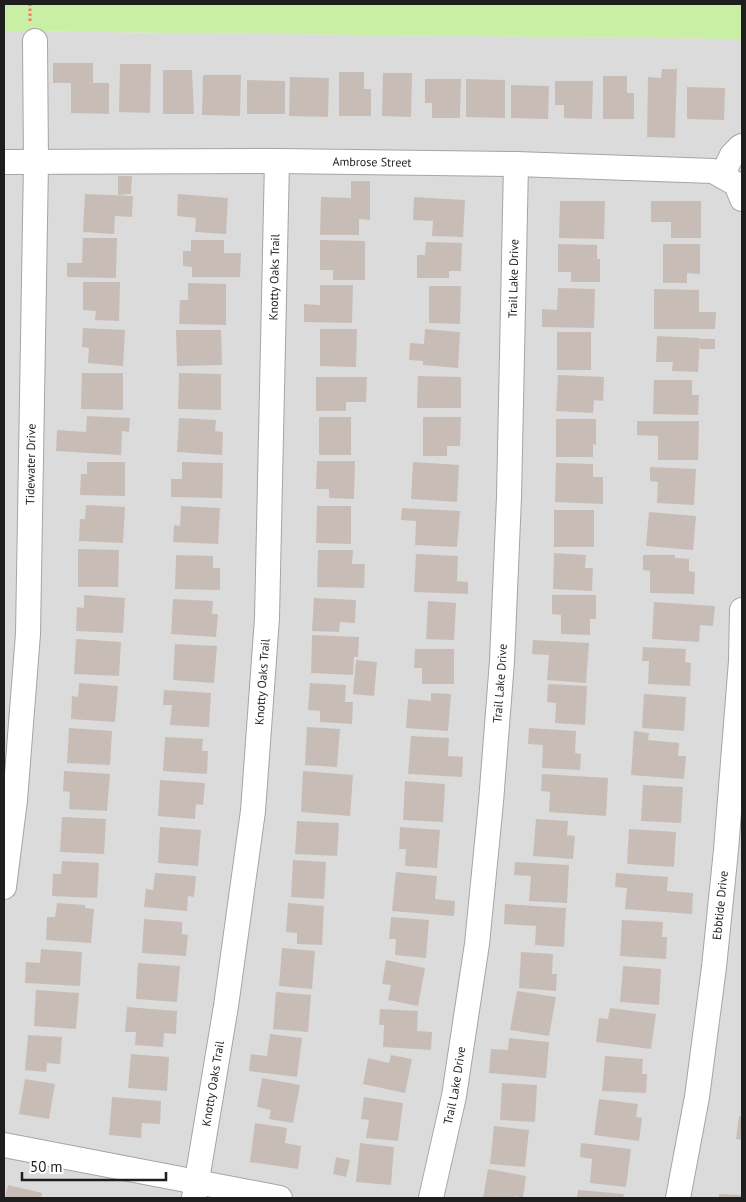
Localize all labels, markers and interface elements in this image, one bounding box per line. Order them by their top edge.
street label: Ambrose Street [332,154,412,170]
street label: Knotty Oaks Trail [266,233,282,321]
street label: Trail Lake Drive [505,239,521,318]
street label: Tidewater Drive [22,423,39,505]
street label: Knotty Oaks Trail [251,638,273,726]
street label: Trail Lake Drive [489,643,510,723]
street label: Ebbtide Drive [709,870,731,940]
street label: Knotty Oaks Trail [198,1039,227,1127]
street label: Trail Lake Drive [440,1045,468,1126]
scale bar [22,1150,166,1182]
text: 50 m [30,1157,63,1176]

